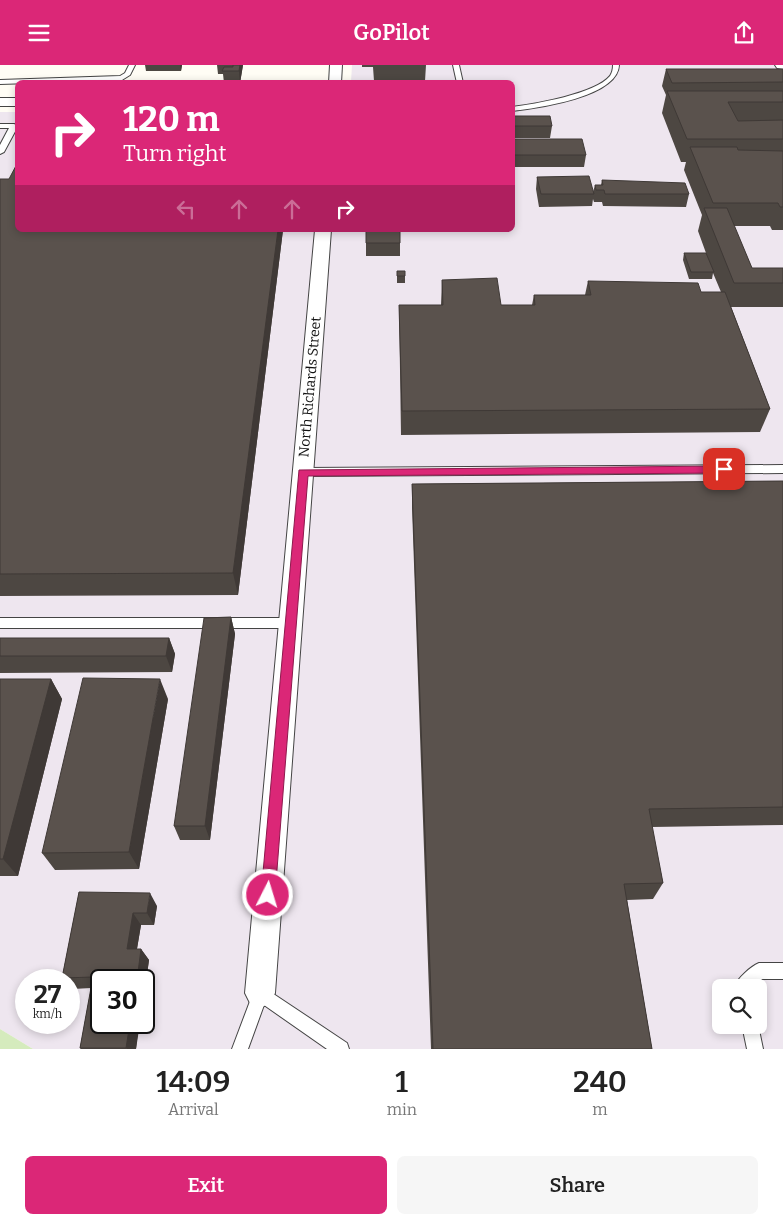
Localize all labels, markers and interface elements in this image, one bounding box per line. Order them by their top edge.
icon: menu [25,19,53,47]
text: GoPilot [353,19,430,46]
icon: share [730,19,758,47]
text: 120 m [123,98,220,140]
icon: right [40,100,105,165]
text: Turn right [123,140,226,167]
icon: left [172,195,200,223]
icon: ahead [225,195,253,223]
icon: ahead [278,195,306,223]
icon: right [331,195,359,223]
street label: North Richards Street [295,316,325,458]
pin [703,448,745,490]
icon: arrive [710,455,738,483]
position arrow [241,868,293,920]
speed limit sign: 30 [90,969,155,1034]
map controls [712,979,767,1034]
button: search [712,979,767,1034]
text: 27 [34,980,61,1010]
text: km/h [33,1007,62,1021]
text: 14:09 [156,1064,230,1100]
text: 1 [395,1064,408,1100]
text: 240 [573,1064,627,1100]
text: Arrival [168,1100,219,1119]
text: min [387,1100,417,1119]
text: m [592,1100,608,1119]
button: Exit [25,1156,387,1214]
button: Share [397,1156,758,1214]

